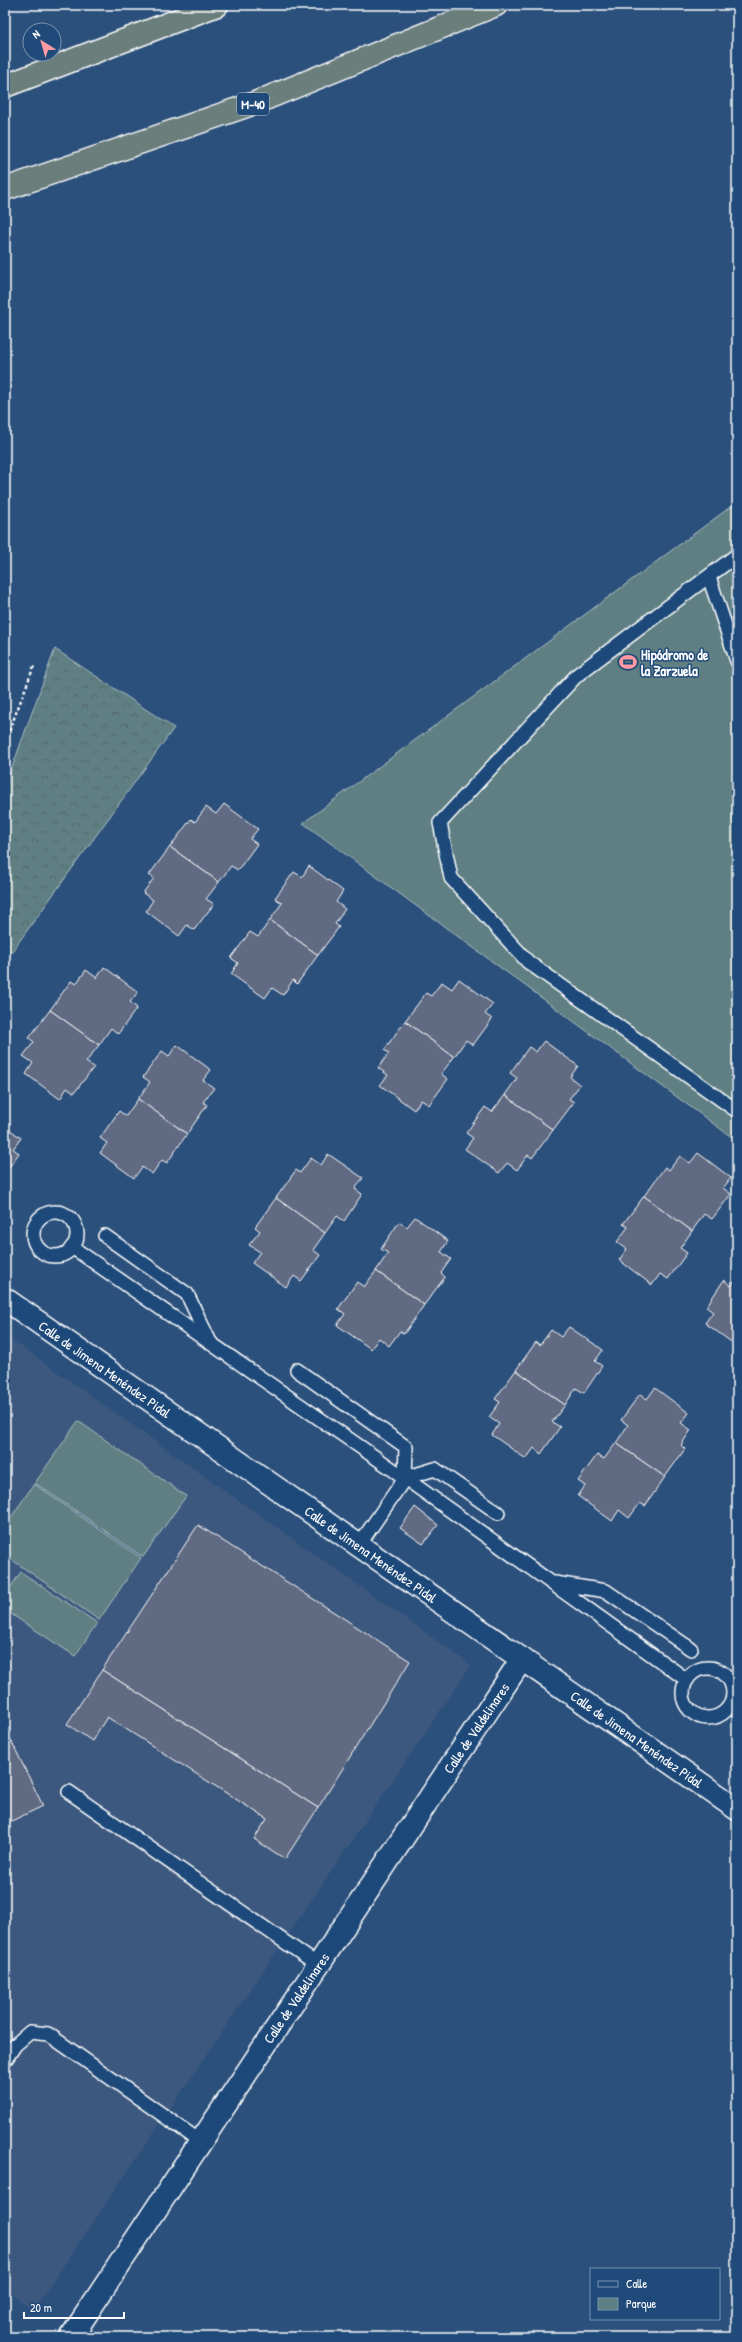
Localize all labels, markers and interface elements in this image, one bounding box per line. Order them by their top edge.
north arrow [22,22,62,62]
text: N [29,27,43,41]
road number: M-40 [237,93,269,115]
place label: Hipódromo de la Zarzuela [641,645,709,680]
sports icon: Hipódromo de la Zarzuela [618,652,638,672]
street label: Calle de Jimena Menéndez Pidal [35,1316,175,1422]
street label: Calle de Jimena Menéndez Pidal [301,1501,441,1607]
street label: Calle de Valdelinares [439,1679,513,1777]
street label: Calle de Jimena Menéndez Pidal [567,1686,707,1792]
street label: Calle de Valdelinares [259,1949,333,2047]
legend [590,2268,720,2320]
text: Calle [626,2275,647,2292]
scale bar [24,2294,124,2320]
text: Parque [626,2295,656,2312]
text: 20 m [30,2299,52,2316]

